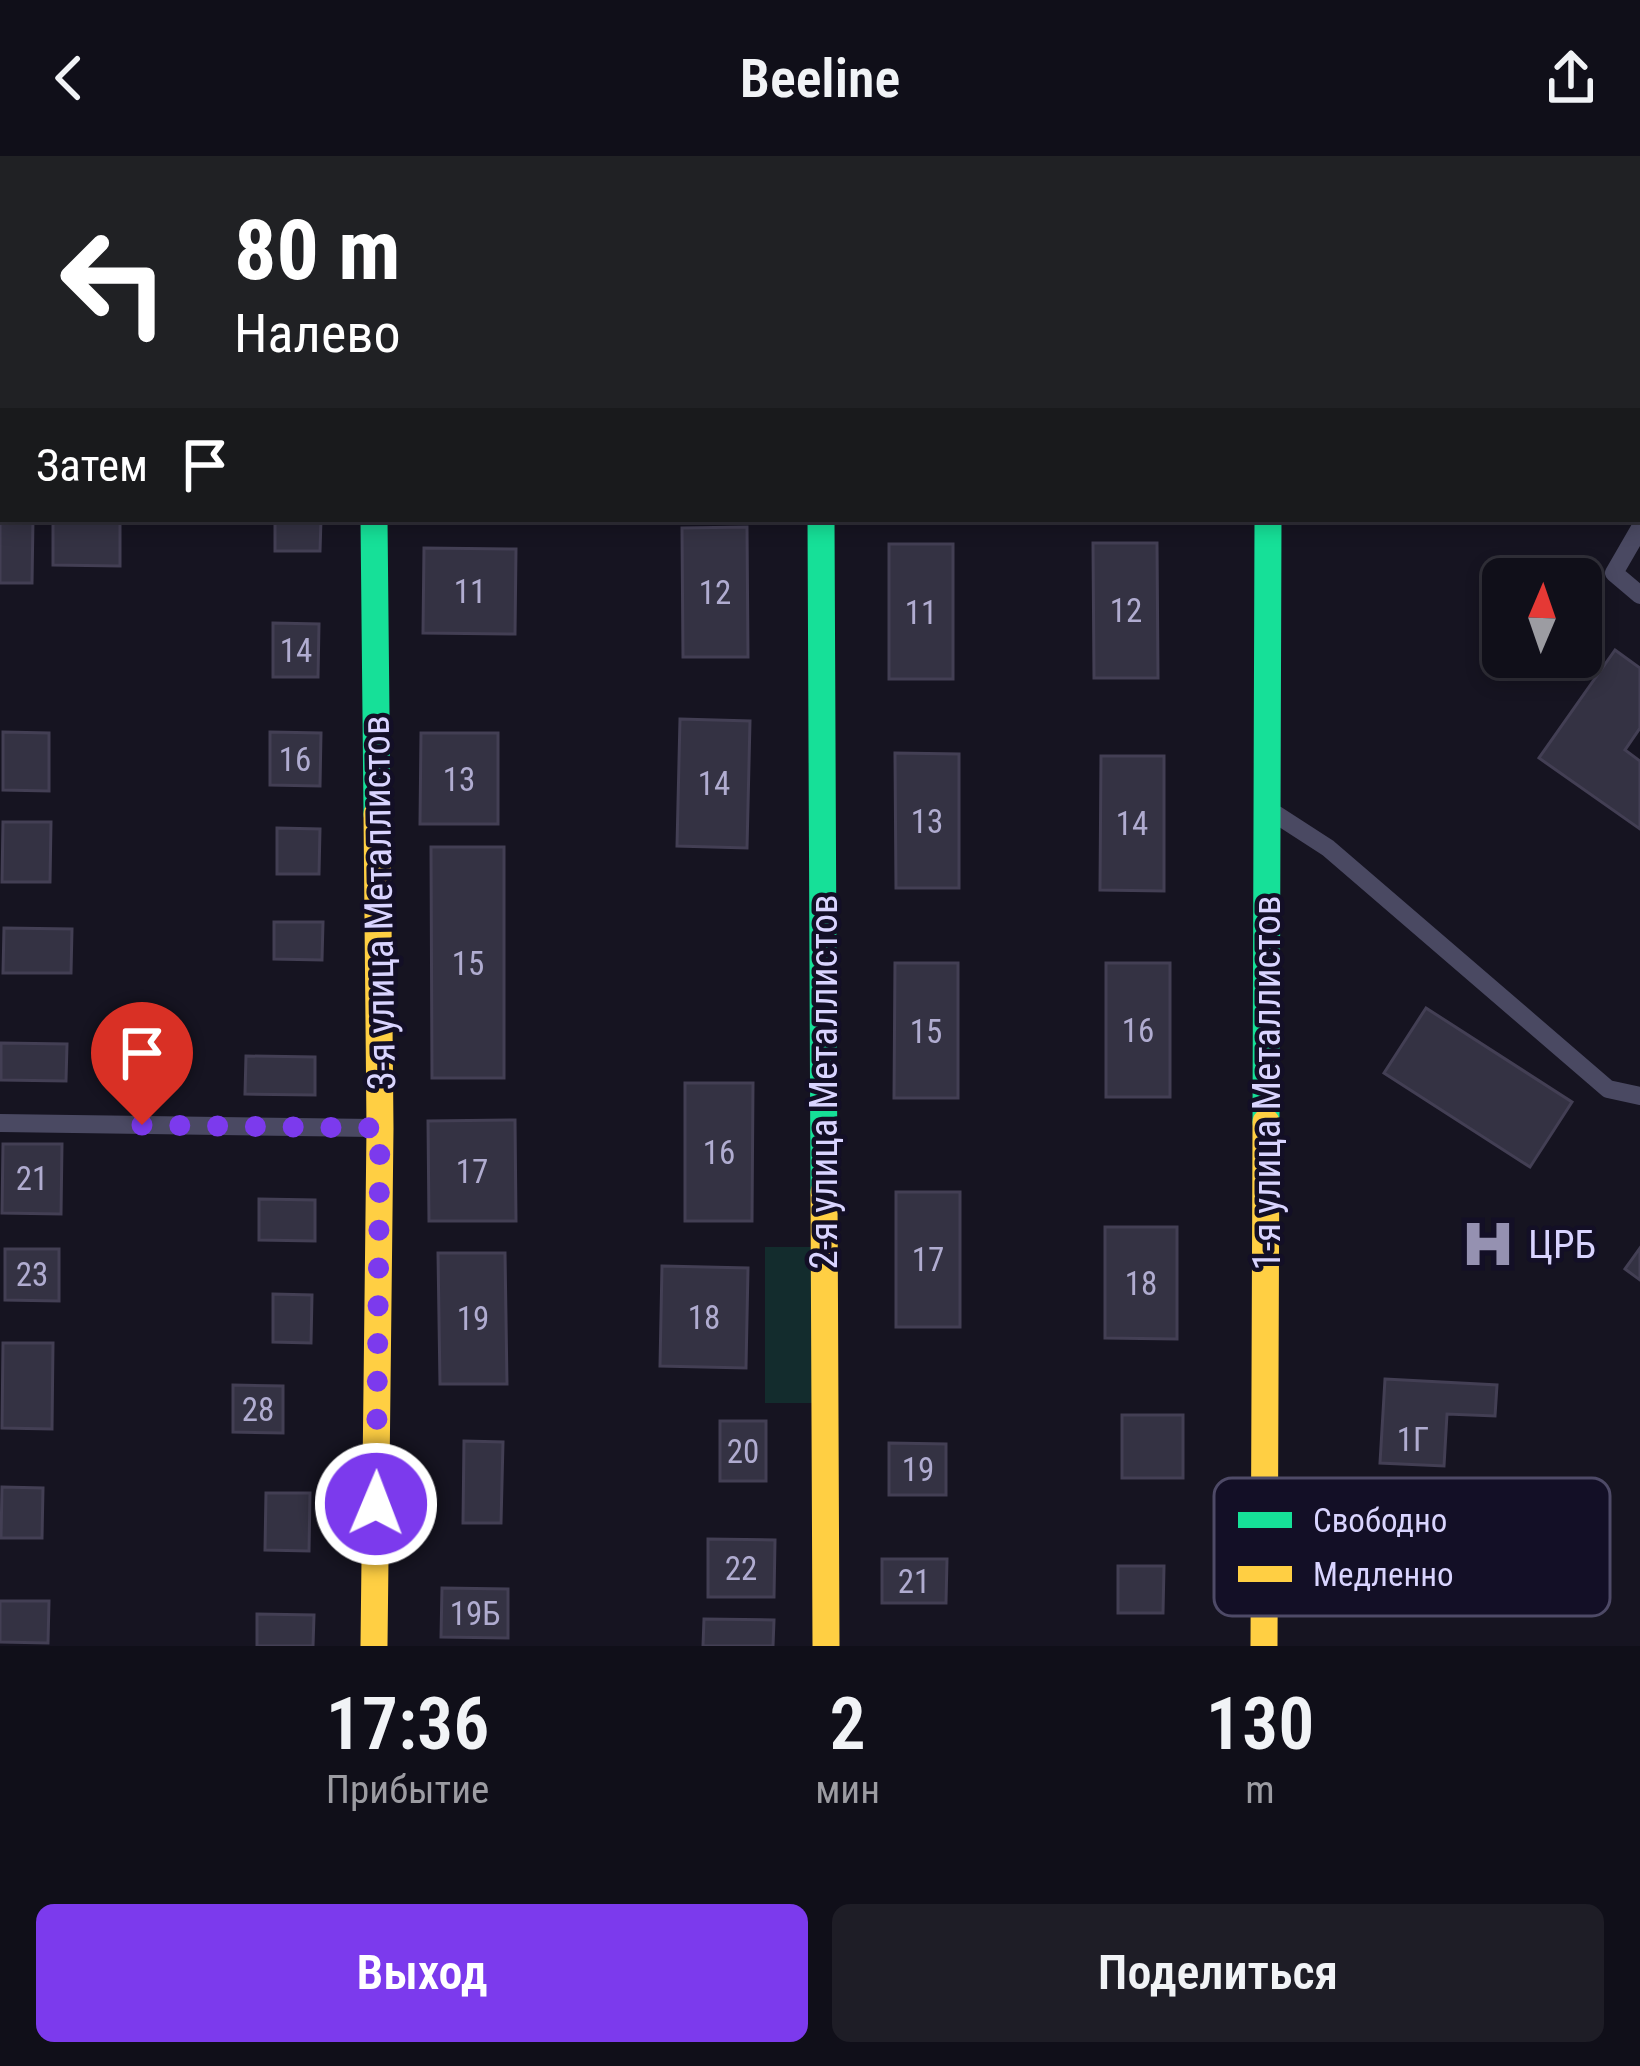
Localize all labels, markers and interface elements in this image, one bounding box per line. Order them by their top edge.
icon: back [36,45,102,111]
icon: share [1538,45,1604,111]
text: Beeline [740,47,900,110]
text: 80 m [234,201,401,300]
icon: left [36,204,192,360]
text: Налево [234,302,401,365]
icon: arrive [172,432,238,498]
text: Затем [36,439,148,492]
north arrow [1482,558,1602,678]
map controls [1482,558,1602,678]
house number: 11 [454,572,486,611]
house number: 12 [699,573,731,612]
house number: 12 [1110,591,1142,630]
house number: 11 [905,593,937,632]
house number: 14 [280,631,312,670]
street label: 3-я улица Металлистов [353,715,405,1091]
house number: 16 [279,740,311,779]
house number: 13 [443,760,475,799]
house number: 14 [698,764,730,803]
house number: 13 [911,802,943,841]
house number: 14 [1116,804,1148,843]
street label: 2-я улица Металлистов [801,894,847,1270]
street label: 1-я улица Металлистов [1244,895,1290,1271]
house number: 15 [452,944,484,983]
pin [91,1002,193,1125]
house number: 16 [1122,1011,1154,1050]
house number: 15 [910,1012,942,1051]
icon: arrive [109,1020,175,1086]
house number: 16 [703,1133,735,1172]
house number: 17 [456,1152,488,1191]
house number: 21 [16,1159,48,1198]
hospital icon: ЦРБ [1459,1215,1517,1273]
place label: ЦРБ [1528,1222,1596,1268]
house number: 17 [912,1240,944,1279]
house number: 23 [16,1255,48,1294]
house number: 18 [1125,1264,1157,1303]
house number: 18 [688,1298,720,1337]
house number: 19 [457,1299,489,1338]
house number: 28 [242,1390,274,1429]
house number: 1Г [1397,1420,1429,1459]
house number: 20 [727,1432,759,1471]
position arrow [313,1441,439,1567]
house number: 19 [902,1450,934,1489]
legend [1214,1478,1610,1616]
text: Свободно [1313,1501,1447,1540]
house number: 22 [725,1549,757,1588]
text: Медленно [1313,1555,1454,1594]
house number: 21 [898,1562,930,1601]
house number: 19Б [450,1594,500,1633]
text: 17:36 [326,1682,490,1767]
text: 2 [830,1682,866,1767]
text: 130 [1206,1682,1314,1767]
text: Прибытие [326,1767,489,1813]
text: мин [815,1767,880,1813]
text: m [1245,1767,1275,1813]
button: Выход [36,1904,808,2042]
button: Поделиться [832,1904,1604,2042]

